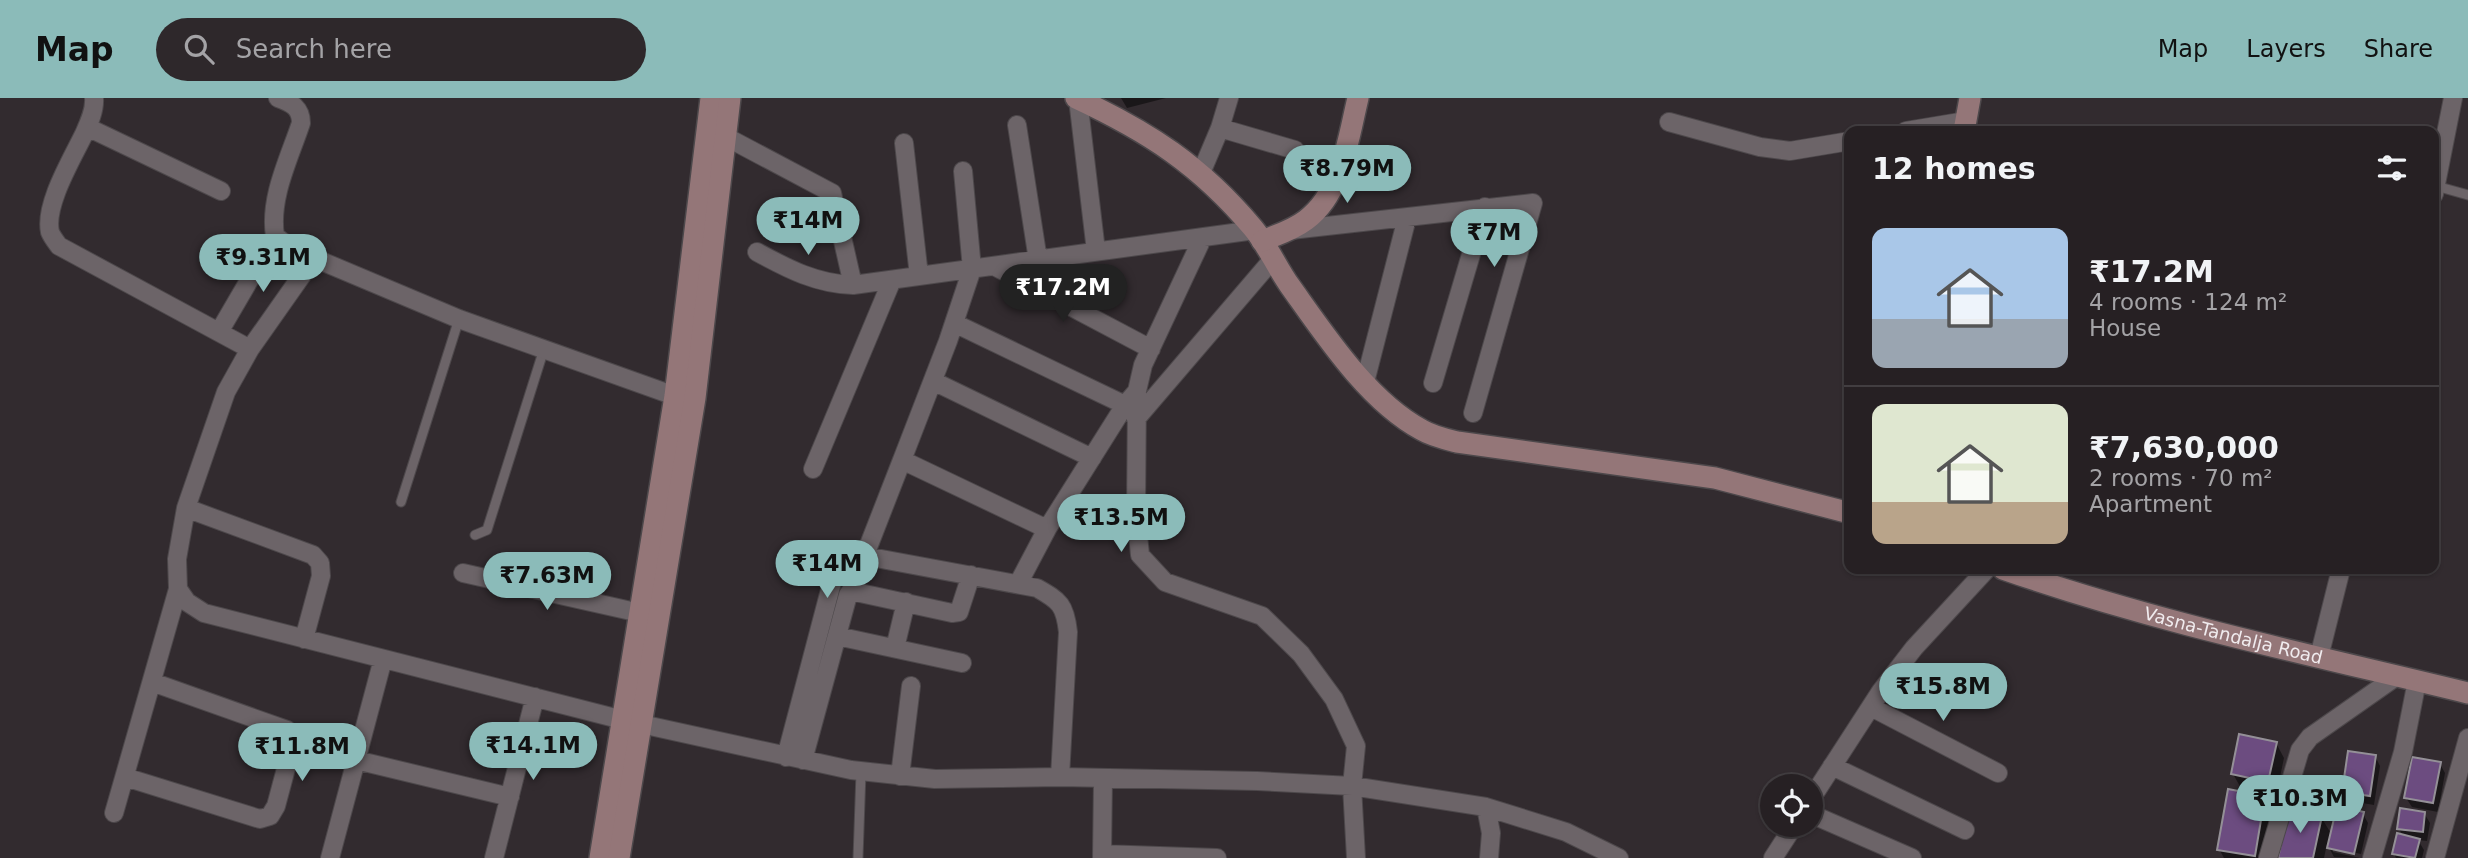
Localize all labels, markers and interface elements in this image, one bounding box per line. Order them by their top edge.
search box [156,18,646,81]
text: Map [35,30,114,69]
icon: search [180,30,218,68]
text: Search here [236,34,392,64]
text: Map [2158,35,2208,63]
text: Layers [2246,35,2326,63]
text: Share [2364,35,2433,63]
pin: ₹8.79M [1290,146,1404,205]
icon: filters [2373,149,2411,187]
text: 12 homes [1872,151,2036,186]
text: ₹8.79M [1299,155,1395,181]
pin: ₹14M [767,198,849,257]
text: ₹14M [773,207,843,233]
pin: ₹7M [1460,209,1528,269]
text: ₹7M [1467,219,1521,245]
pin: ₹9.31M [206,234,320,294]
text: ₹9.31M [215,244,311,270]
text: ₹17.2M [2089,254,2214,289]
icon: home [1928,256,2012,340]
pin: ₹17.2M [1006,264,1120,324]
text: ₹17.2M [1015,274,1111,300]
text: 4 rooms · 124 m² [2089,289,2287,315]
text: House [2089,315,2161,341]
text: ₹7,630,000 [2089,430,2279,465]
icon: home [1928,432,2012,516]
text: 2 rooms · 70 m² [2089,465,2273,491]
text: Apartment [2089,491,2212,517]
pin: ₹13.5M [1064,494,1178,554]
text: ₹13.5M [1073,504,1169,530]
pin: ₹14M [786,540,868,600]
text: ₹14M [792,550,862,576]
pin: ₹7.63M [490,552,604,612]
text: ₹7.63M [499,562,595,588]
street label: Vasna-Tandalja Road [2142,602,2325,668]
pin: ₹15.8M [1886,664,2000,723]
text: ₹15.8M [1895,673,1991,699]
pin: ₹14.1M [476,722,590,782]
pin: ₹11.8M [245,724,359,783]
text: ₹14.1M [485,732,581,758]
text: ₹11.8M [254,733,350,759]
map controls [1760,774,1823,837]
button: locate [1760,774,1823,837]
pin: ₹10.3M [2243,776,2357,835]
text: ₹10.3M [2252,785,2348,811]

